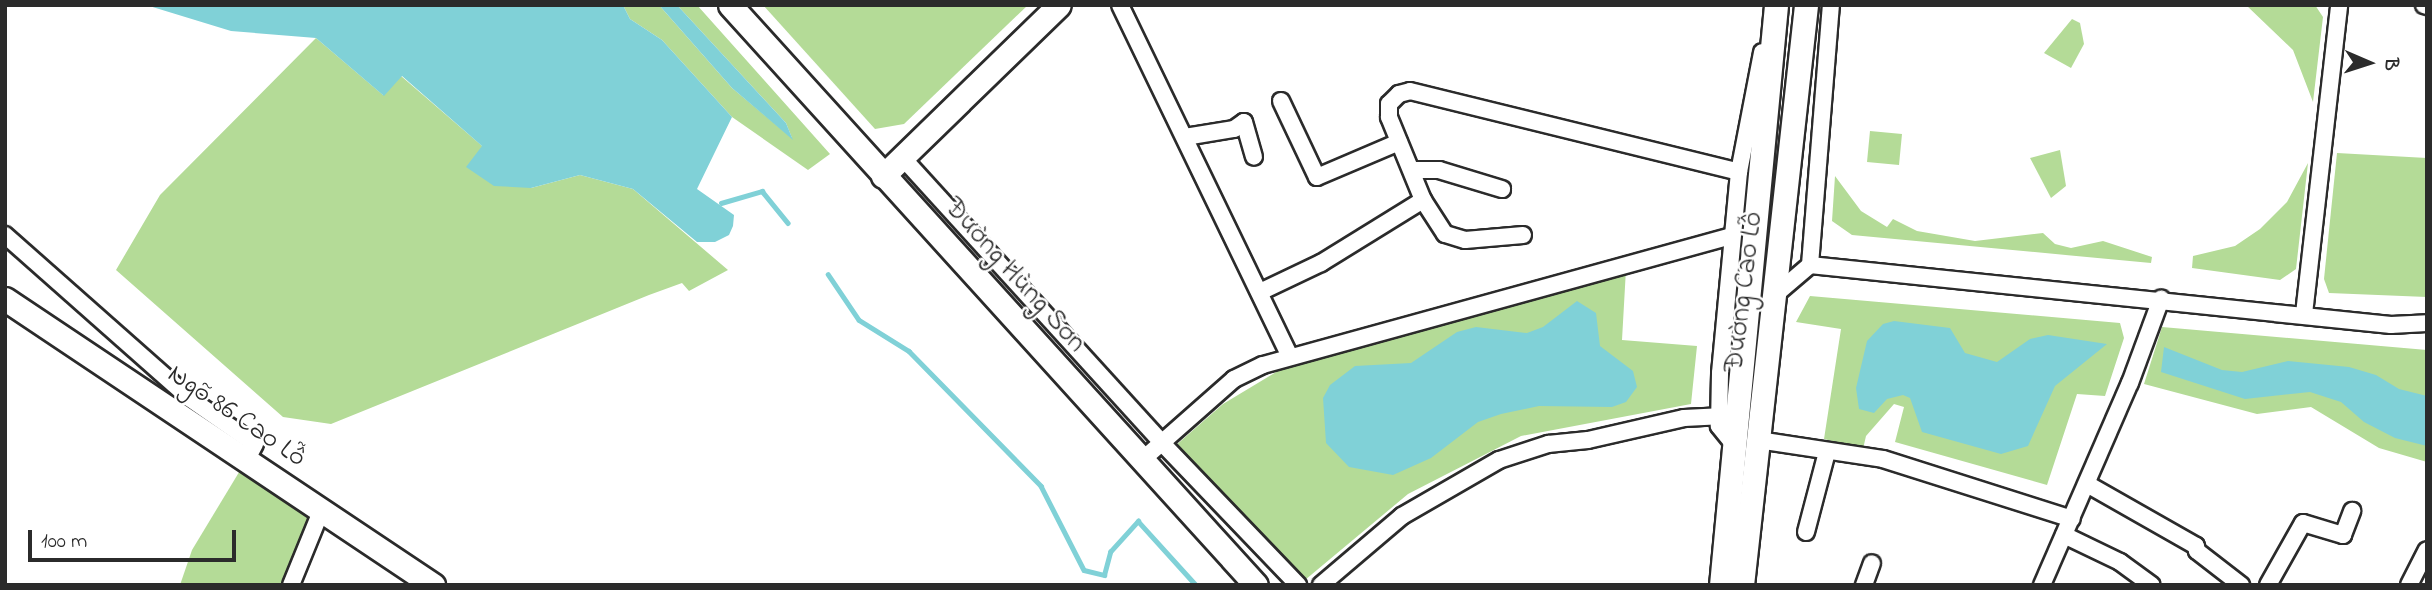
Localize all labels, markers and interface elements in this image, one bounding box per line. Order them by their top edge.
north arrow [2334,28,2404,98]
text: B [2377,57,2404,71]
street label: Đường Hùng Sơn [936,192,1092,360]
street label: Đường Cao Lỗ [1718,210,1772,374]
street label: Ngõ 86 Cao Lỗ [160,358,312,476]
scale bar [32,516,240,560]
text: 100 m [41,527,87,557]

